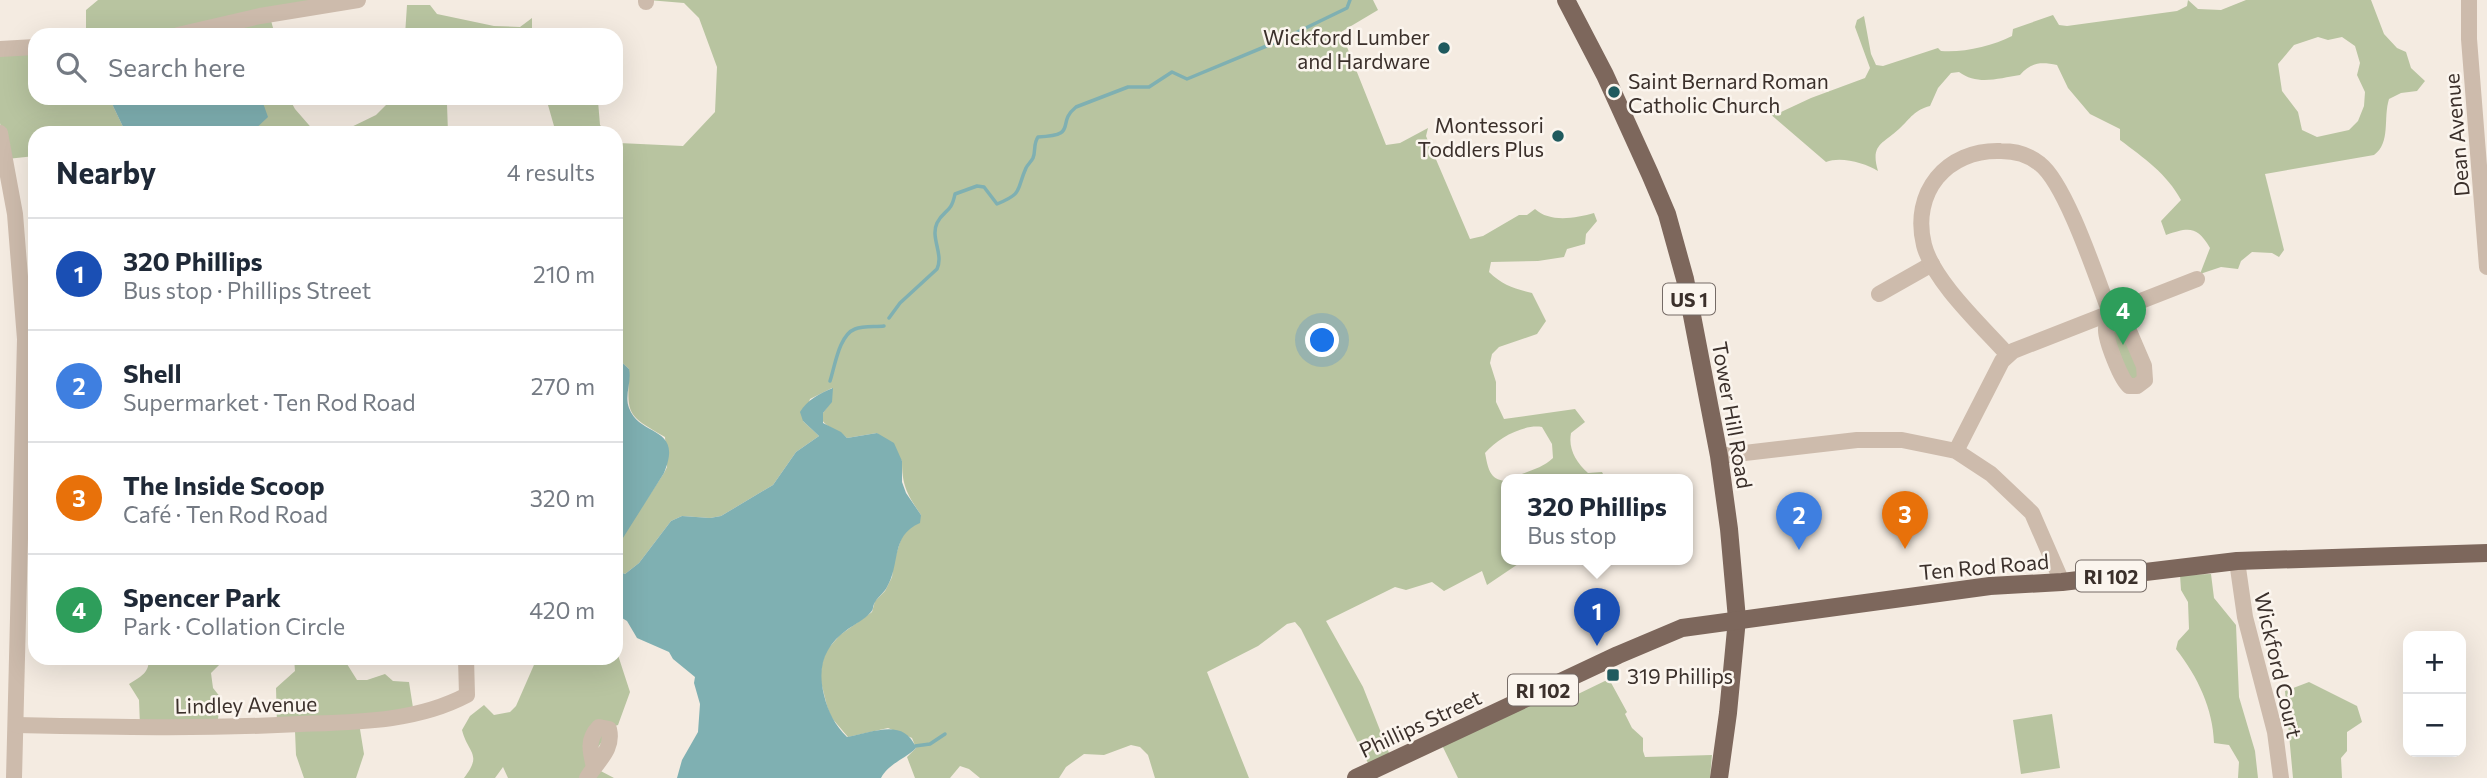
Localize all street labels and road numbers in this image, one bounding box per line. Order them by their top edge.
street label: Dean Avenue [2438,72,2474,198]
road number: US 1 [1663,284,1715,314]
street label: Tower Hill Road [1708,340,1758,490]
street label: Ten Rod Road [1918,548,2050,584]
road number: RI 102 [2076,561,2146,592]
street label: Wickford Court [2250,590,2308,740]
road number: RI 102 [1508,674,1578,706]
street label: Phillips Street [1355,684,1485,762]
street label: Lindley Avenue [174,690,318,718]

